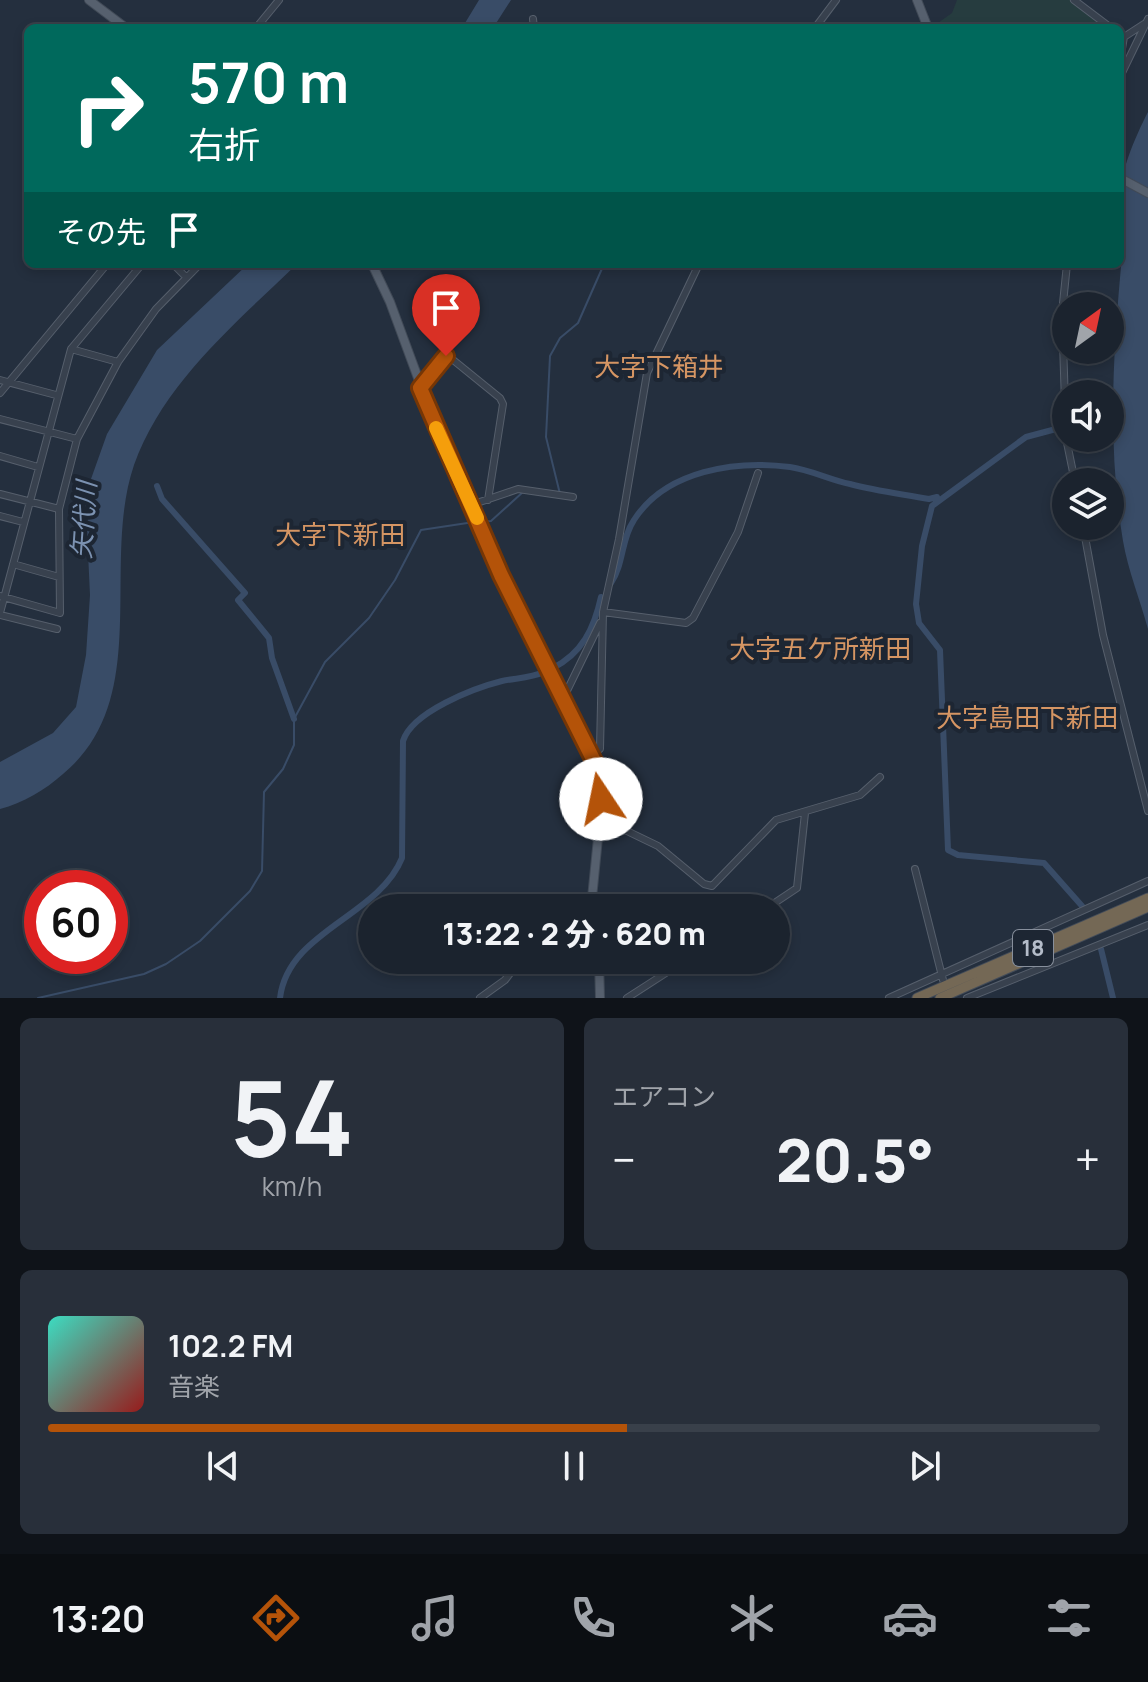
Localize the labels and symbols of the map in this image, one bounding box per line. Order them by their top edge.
pin [412,274,480,356]
north arrow [1052,292,1124,364]
district label: 大字下箱井 [594,348,724,384]
water label: 矢代川 [62,477,104,560]
district label: 大字下新田 [275,516,405,552]
district label: 大字五ケ所新田 [729,630,911,666]
district label: 大字島田下新田 [936,699,1118,735]
position arrow [559,757,643,841]
speed limit sign: 60 [24,870,128,974]
road number: 18 [1013,930,1053,966]

